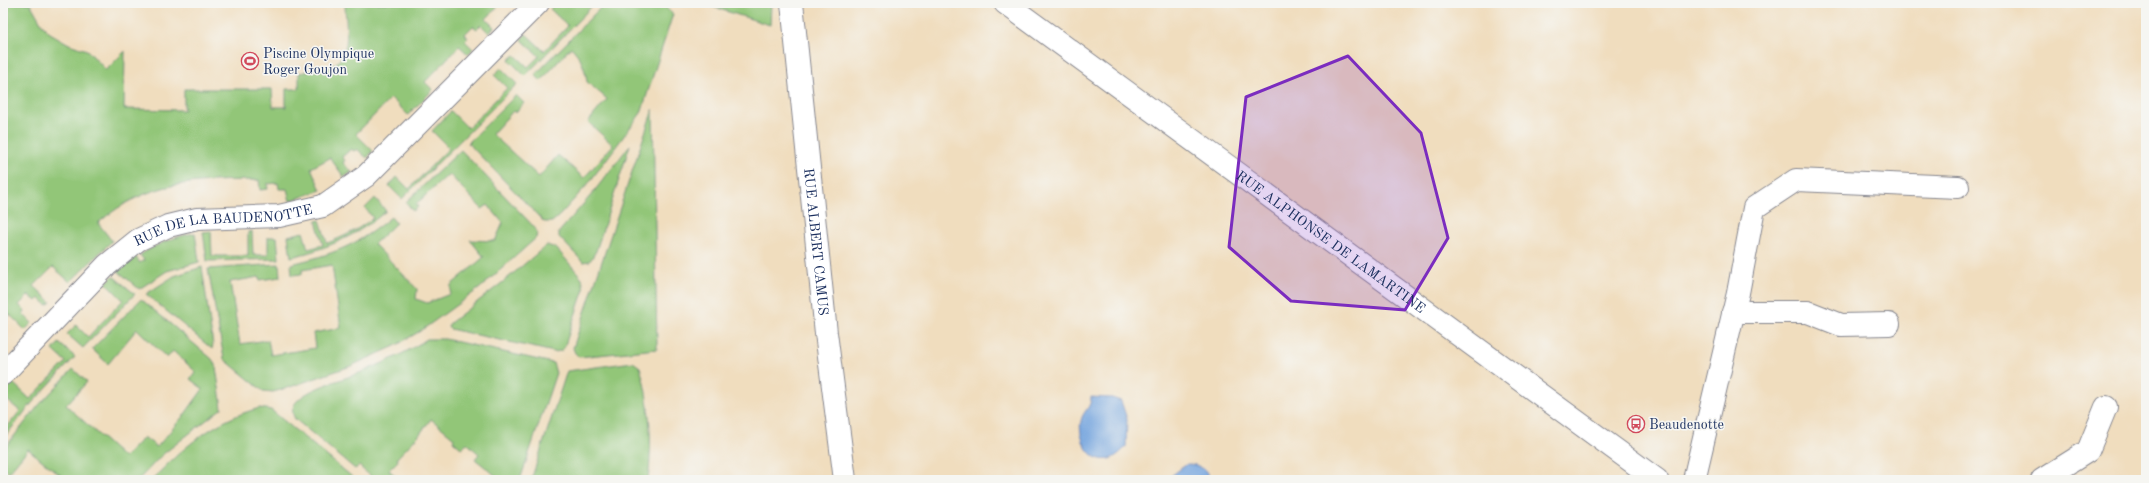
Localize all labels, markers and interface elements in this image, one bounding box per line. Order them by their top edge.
place label: Piscine Olympique Roger Goujon [263,47,374,77]
sports icon: Piscine Olympique Roger Goujon [240,51,260,71]
street label: RUE ALBERT CAMUS [801,167,830,316]
street label: RUE ALPHONSE DE LAMARTINE [1233,169,1428,316]
street label: RUE DE LA BAUDENOTTE [132,203,314,249]
bus stop icon: Beaudenotte [1626,414,1646,434]
place label: Beaudenotte [1649,418,1724,432]

